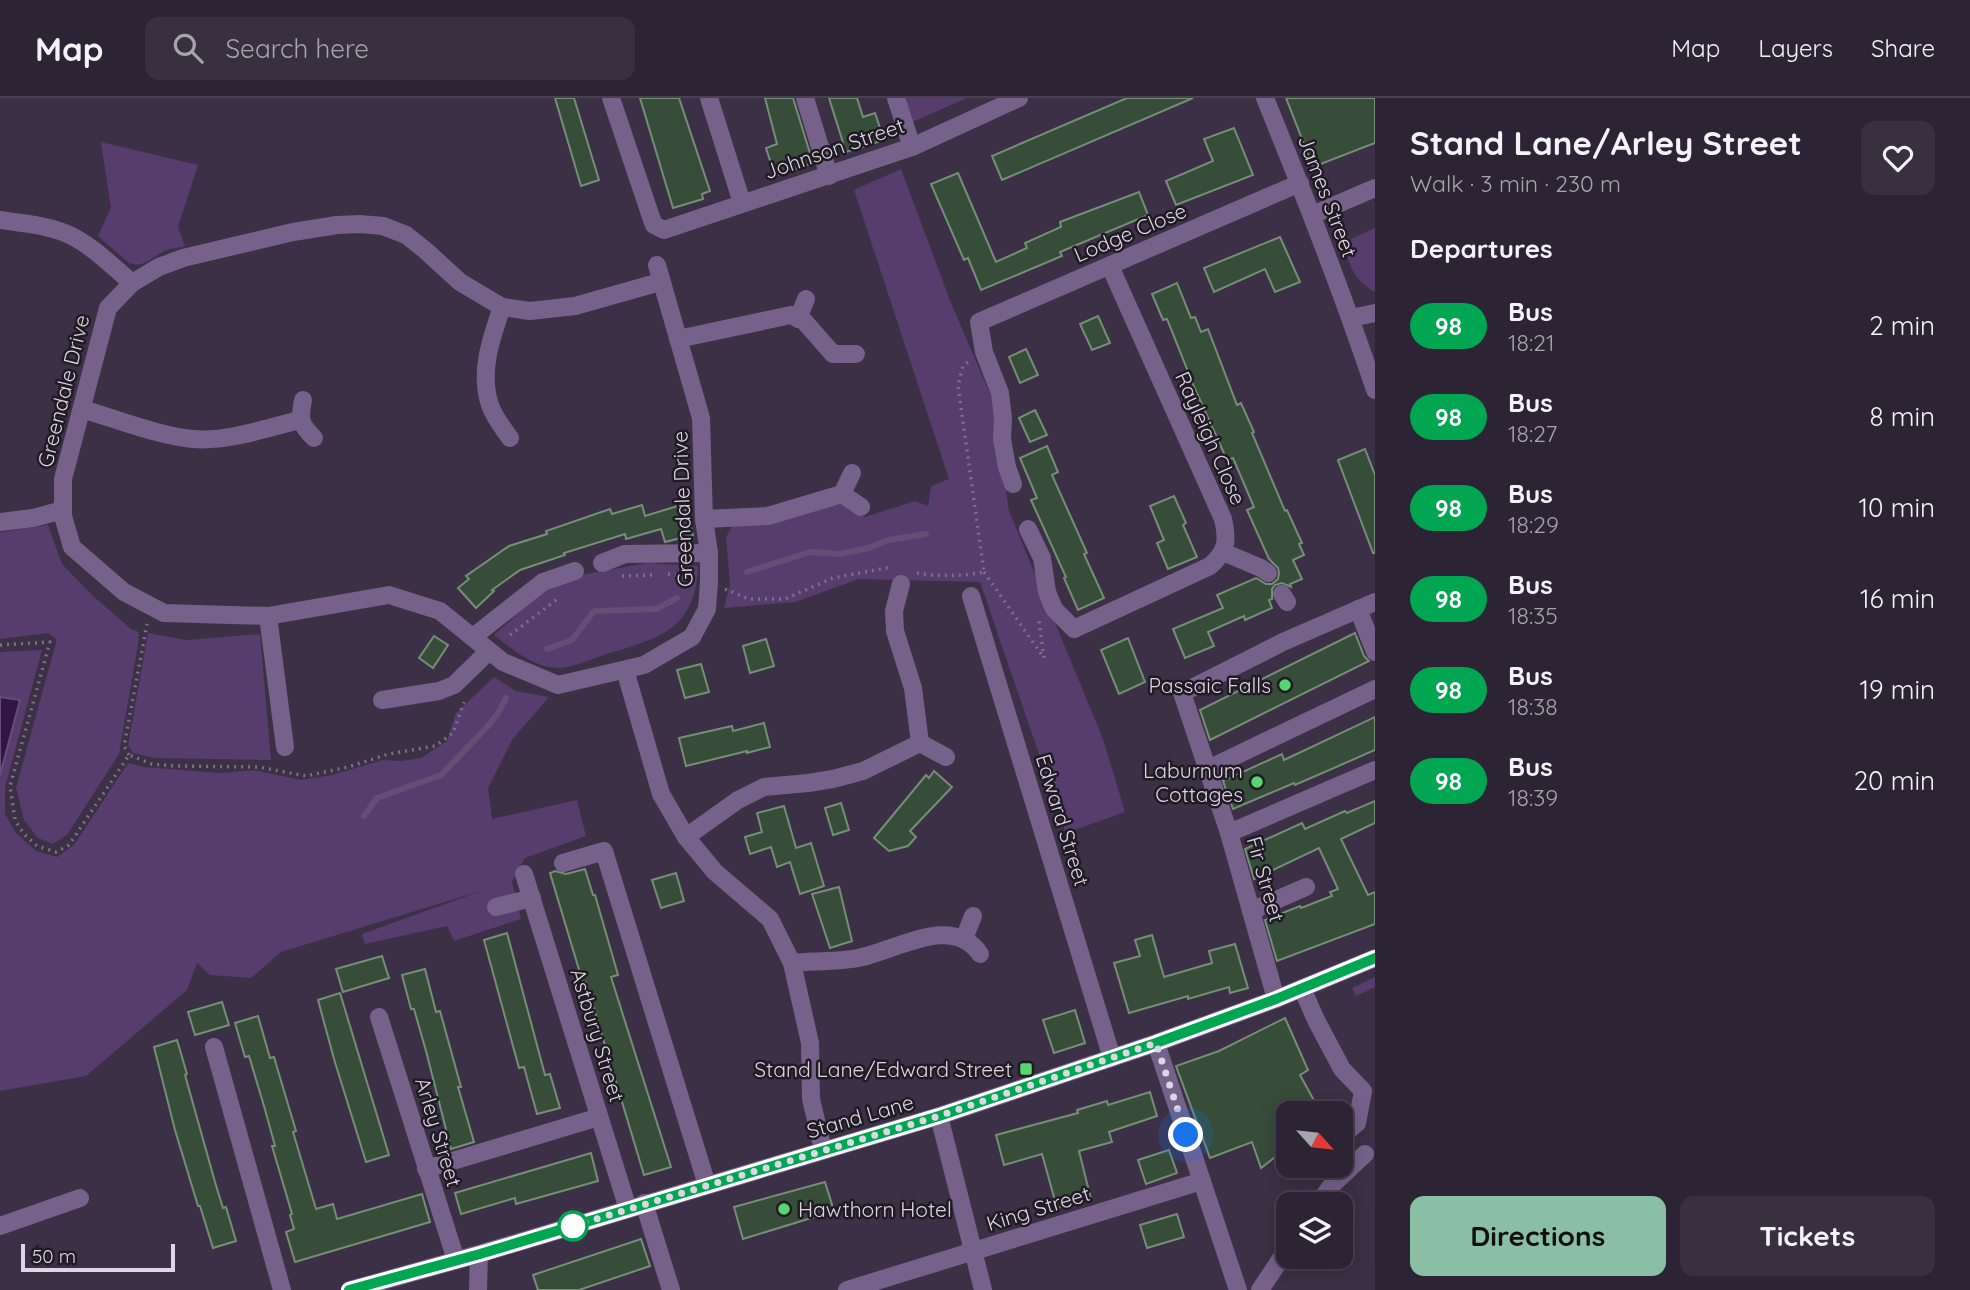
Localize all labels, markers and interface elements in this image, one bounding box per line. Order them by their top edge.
search box [145,17,635,80]
text: Map [35,28,103,69]
icon: search [169,29,207,67]
text: Search here [225,32,369,65]
text: Map [1671,33,1720,63]
text: Layers [1758,33,1833,63]
text: Share [1871,33,1935,63]
street label: Johnson Street [760,112,908,184]
button: heart [1861,121,1935,195]
text: Stand Lane/Arley Street [1410,122,1802,163]
street label: James Street [1293,131,1363,261]
text: Walk · 3 min · 230 m [1410,169,1621,198]
street label: Lodge Close [1070,197,1190,267]
text: Departures [1410,232,1553,265]
text: Bus [1508,295,1553,328]
text: 2 min [1869,309,1935,342]
text: 98 [1435,311,1462,341]
street label: Greendale Drive [31,312,95,470]
text: 18:21 [1508,328,1554,357]
street label: Rayleigh Close [1170,367,1252,509]
text: Bus [1508,386,1553,419]
text: 8 min [1870,400,1935,433]
text: 98 [1435,402,1462,432]
text: 18:27 [1508,419,1557,448]
street label: Greendale Drive [666,430,698,588]
text: Bus [1508,477,1553,510]
text: 10 min [1859,491,1935,524]
text: 98 [1435,493,1462,523]
text: 18:29 [1508,510,1559,539]
text: Bus [1508,568,1553,601]
text: 16 min [1860,582,1935,615]
text: 98 [1435,584,1462,614]
text: 18:35 [1508,601,1558,630]
text: Bus [1508,659,1553,692]
place label: Passaic Falls [1148,672,1271,698]
text: 19 min [1859,673,1935,706]
text: 98 [1435,675,1462,705]
marker: Passaic Falls [1277,677,1293,693]
text: 18:38 [1508,692,1558,721]
text: Bus [1508,750,1553,783]
street label: Edward Street [1031,751,1095,889]
place label: Laburnum Cottages [1143,757,1243,807]
text: 20 min [1854,764,1935,797]
text: 98 [1435,766,1462,796]
marker: Laburnum Cottages [1249,774,1265,790]
text: 18:39 [1508,783,1558,812]
street label: Fir Street [1241,833,1291,925]
street label: Astbury Street [565,965,631,1105]
place label: Stand Lane/Edward Street [754,1056,1012,1082]
marker: Stand Lane/Edward Street [1018,1061,1034,1077]
street label: Arley Street [410,1074,468,1190]
street label: Stand Lane [803,1088,917,1144]
north arrow [1276,1101,1353,1178]
map controls [1276,1101,1353,1269]
your location [1168,1117,1203,1152]
street label: King Street [983,1180,1093,1236]
button: layers [1276,1192,1353,1269]
place label: Hawthorn Hotel [798,1196,952,1222]
button: Directions [1410,1196,1666,1276]
button: Tickets [1680,1196,1935,1276]
marker: Hawthorn Hotel [776,1201,792,1217]
unlabelled marker [558,1211,588,1241]
scale bar [21,1241,175,1273]
text: 50 m [32,1244,76,1268]

